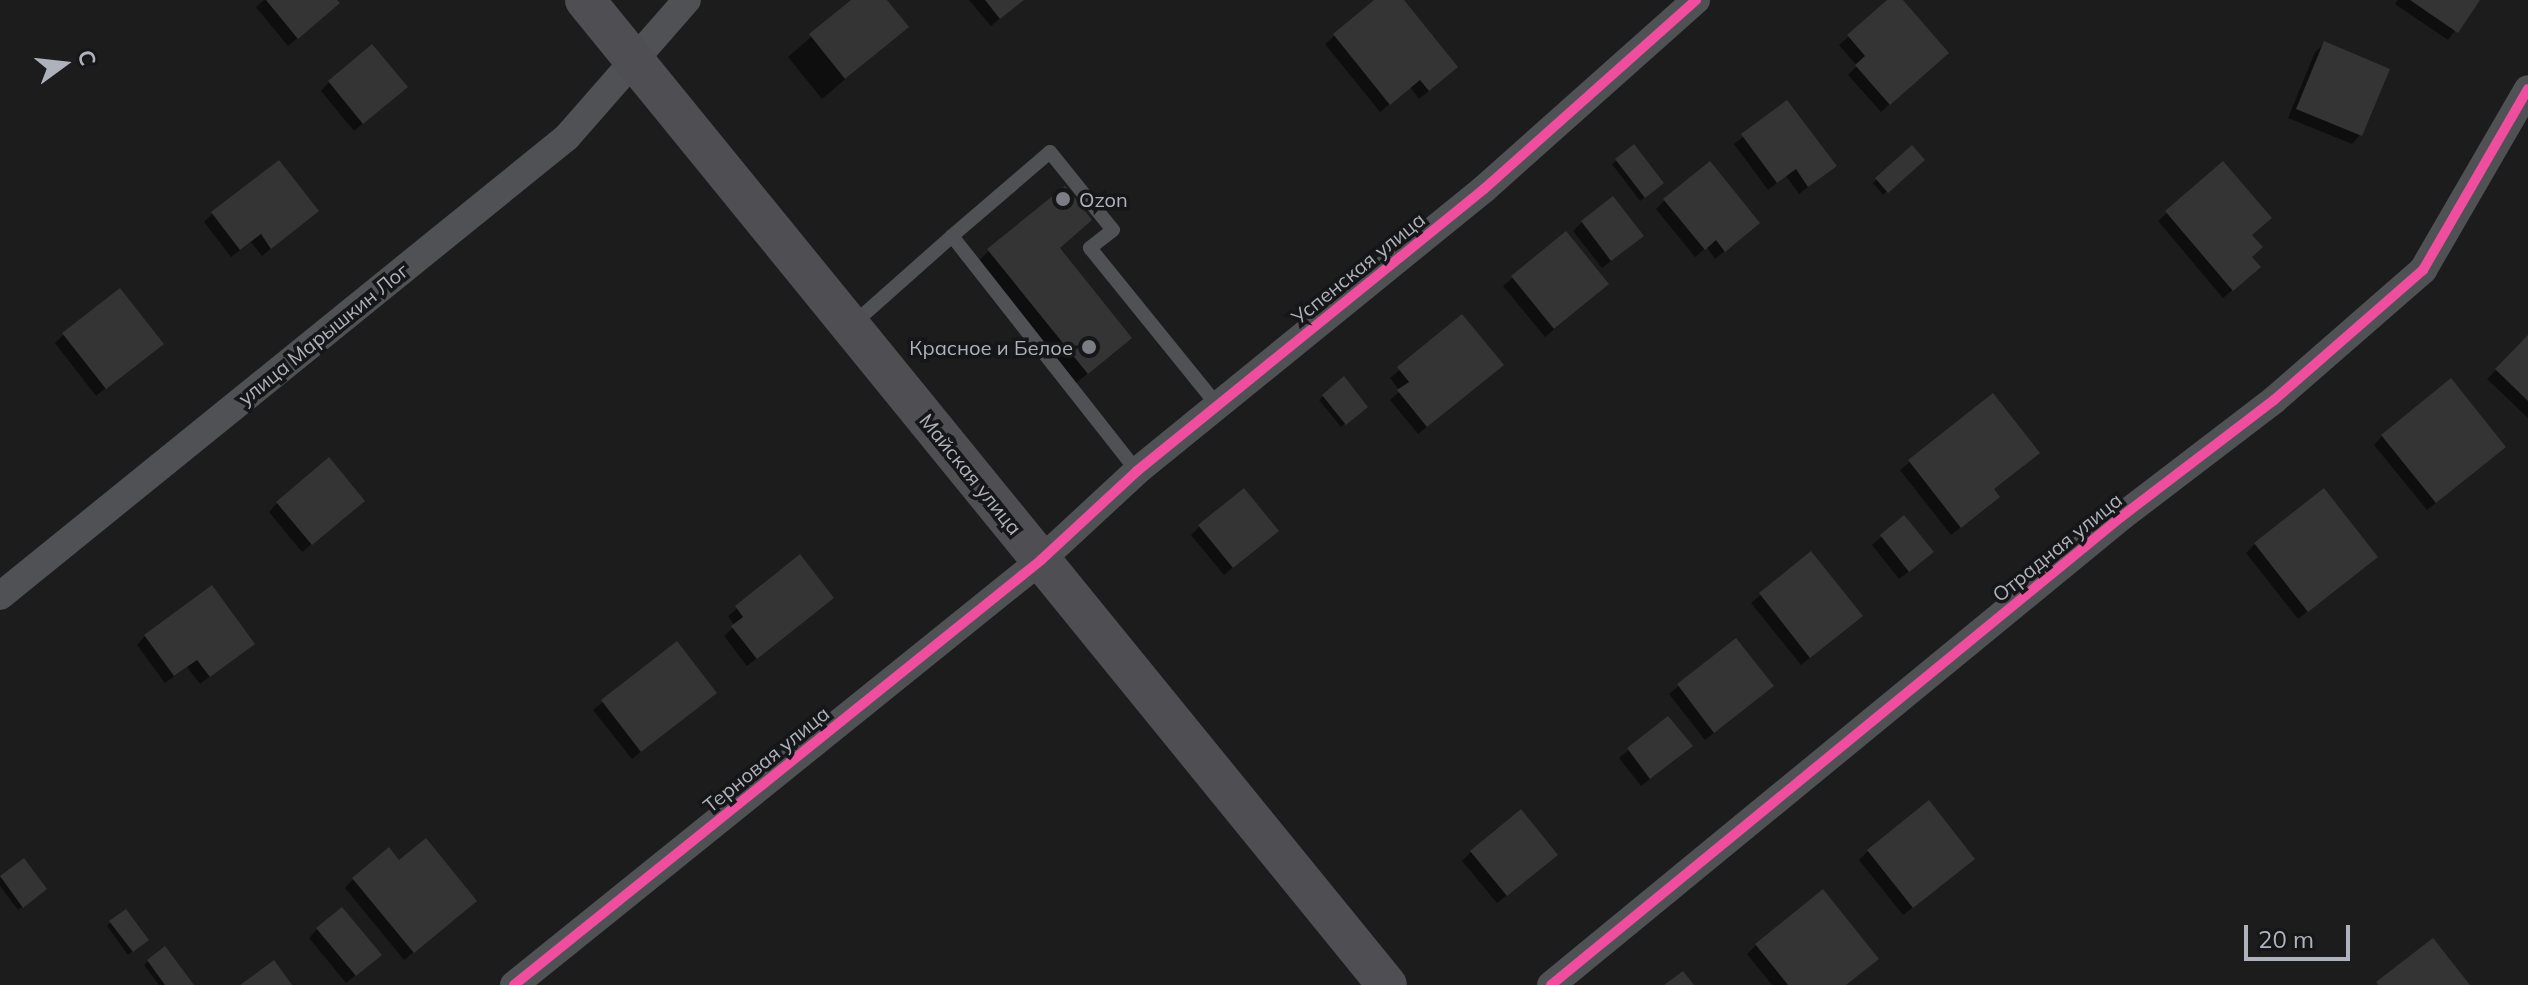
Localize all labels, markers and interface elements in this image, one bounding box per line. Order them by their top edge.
north arrow [24,24,104,104]
text: С [72,47,103,69]
place label: Ozon [1079,187,1128,211]
marker: Ozon [1054,190,1072,208]
street label: Успенская улица [1286,207,1430,329]
street label: улица Марышкин Лог [233,258,413,410]
place label: Красное и Белое [909,335,1073,359]
marker: Красное и Белое [1080,338,1098,356]
street label: Майская улица [915,409,1027,539]
street label: Отрадная улица [1987,487,2127,607]
street label: Терновая улица [698,701,834,817]
scale bar [2248,909,2354,959]
text: 20 m [2258,924,2314,954]

